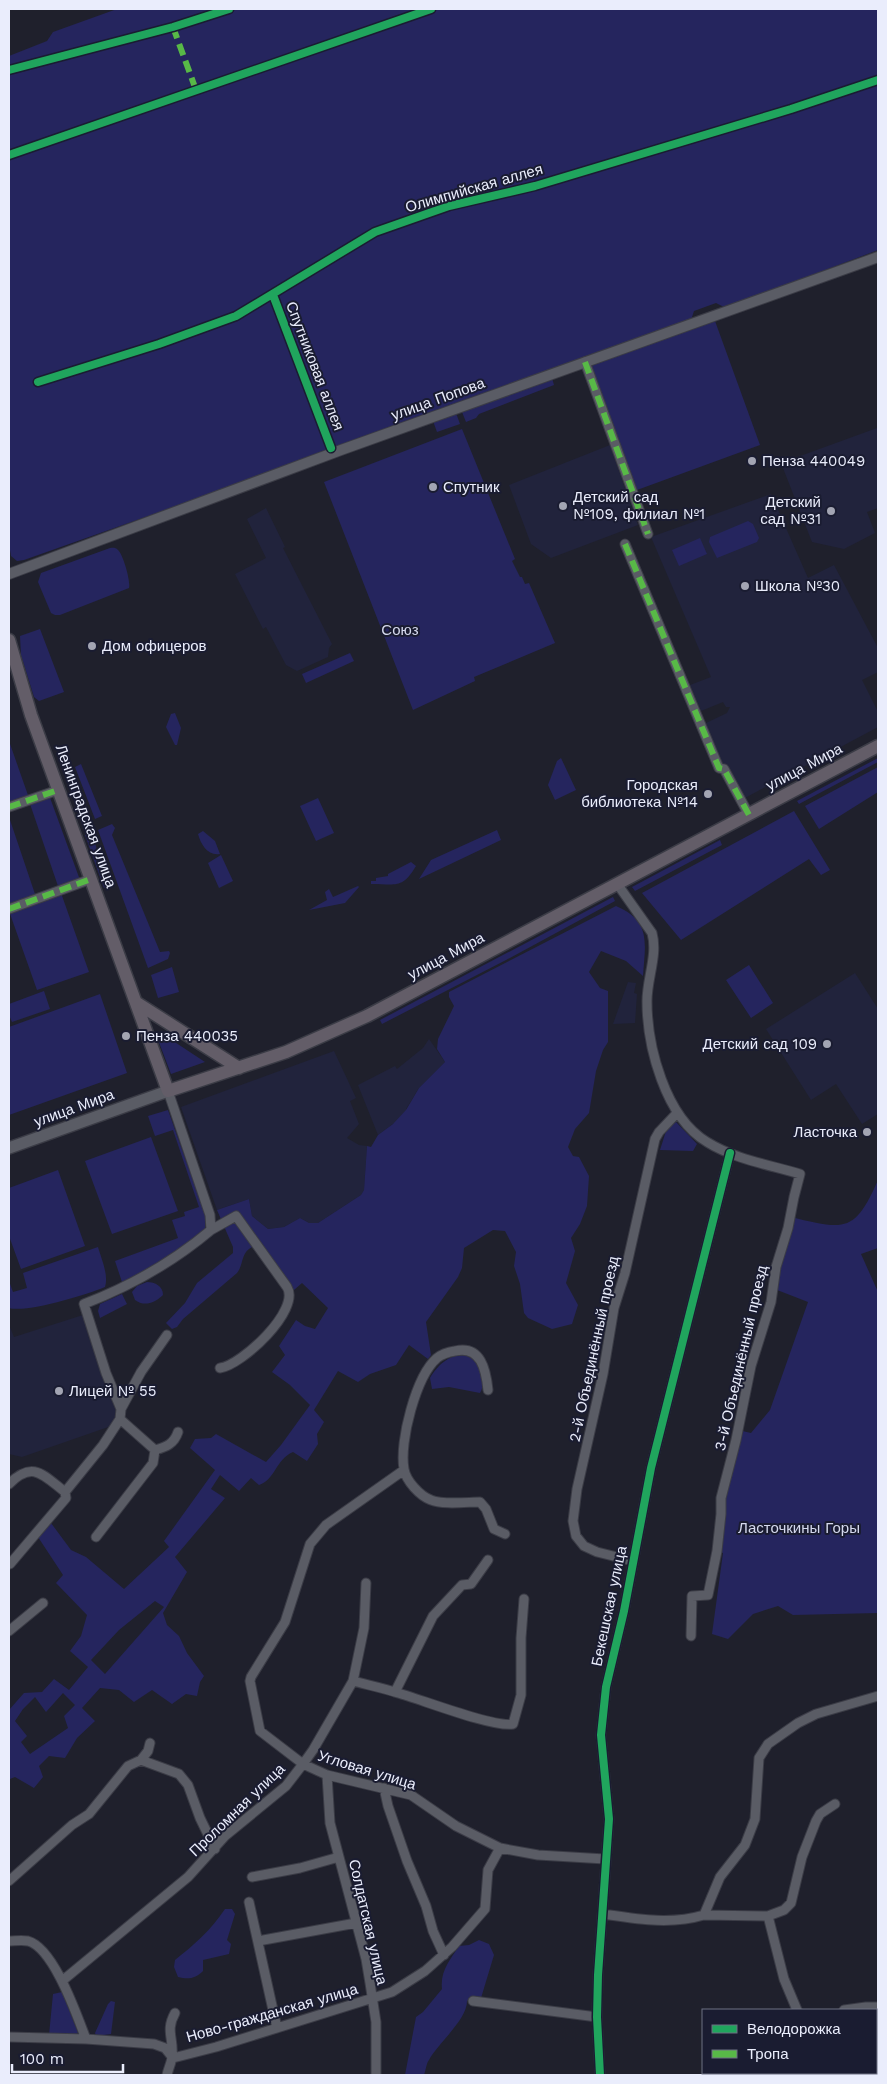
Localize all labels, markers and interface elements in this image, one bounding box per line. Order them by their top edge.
street label: Олимпийская аллея [403,160,545,216]
street label: Спутниковая аллея [282,299,348,433]
street label: улица Попова [389,374,488,424]
place label: Пенза 440049 [762,452,865,470]
marker: Пенза 440049 [746,455,758,467]
place label: Спутник [443,478,500,496]
marker: Спутник [427,481,439,493]
place label: Детский сад №109, филиал №1 [573,488,705,523]
place label: Детский сад №31 [760,493,821,528]
marker: Детский сад №109, филиал №1 [557,500,569,512]
marker: Детский сад №31 [825,505,837,517]
place label: Школа №30 [755,577,840,595]
marker: Школа №30 [739,580,751,592]
park label: Союз [381,621,419,639]
place label: Дом офицеров [102,637,207,655]
marker: Дом офицеров [86,640,98,652]
street label: улица Мира [763,739,846,795]
street label: Ленинградская улица [52,742,121,891]
place label: Городская библиотека №14 [581,776,698,811]
marker: Городская библиотека №14 [702,788,714,800]
street label: улица Мира [405,928,488,984]
place label: Пенза 440035 [136,1027,238,1045]
marker: Пенза 440035 [120,1030,132,1042]
place label: Детский сад 109 [703,1035,817,1053]
marker: Детский сад 109 [821,1038,833,1050]
street label: улица Мира [31,1085,117,1131]
place label: Ласточка [794,1123,858,1141]
marker: Ласточка [861,1126,873,1138]
street label: 2-й Объединённый проезд [566,1254,623,1444]
street label: 3-й Объединённый проезд [711,1263,771,1452]
place label: Лицей № 55 [69,1382,156,1400]
marker: Лицей № 55 [53,1385,65,1397]
park label: Ласточкины Горы [738,1519,860,1537]
street label: Бекешская улица [587,1544,631,1668]
street label: Угловая улица [316,1746,419,1794]
street label: Проломная улица [185,1759,289,1860]
street label: Солдатская улица [345,1857,391,1987]
street label: Ново-гражданская улица [184,1980,361,2046]
legend [702,2009,877,2074]
text: Велодорожка [747,2020,841,2038]
scale bar [12,2042,124,2074]
text: Тропа [747,2045,789,2063]
text: 100 m [20,2050,64,2068]

